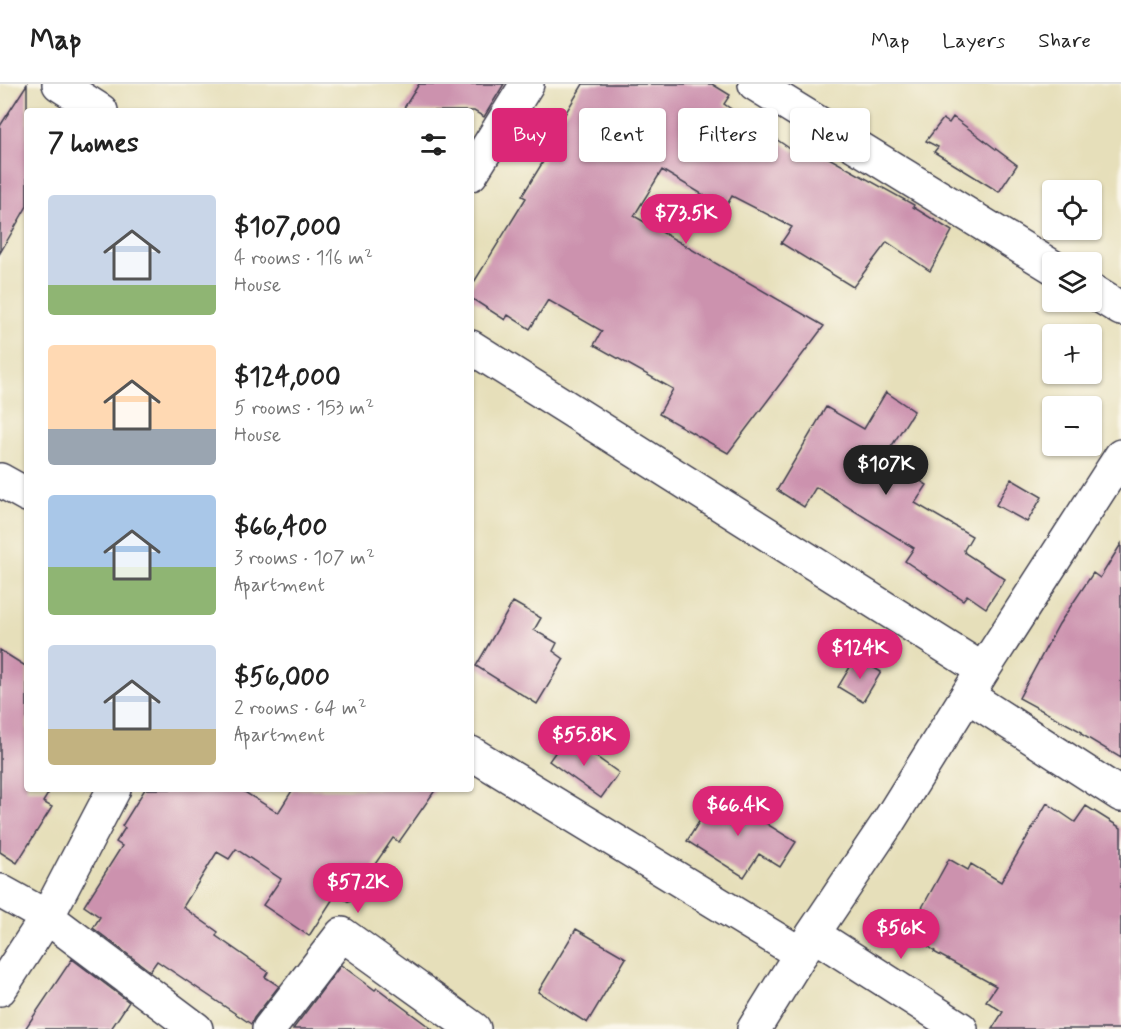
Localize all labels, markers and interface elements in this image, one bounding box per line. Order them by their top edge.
text: Map [30,23,81,60]
text: Map [871,27,909,55]
text: Layers [942,27,1005,55]
text: Share [1038,27,1091,55]
chip: Buy [492,108,567,162]
chip: Rent [579,108,666,162]
chip: Filters [678,108,778,162]
chip: New [790,108,870,162]
text: 7 homes [48,127,139,161]
icon: filters [417,128,450,161]
map controls [1042,180,1102,456]
button: locate [1042,180,1102,240]
pin: $73.5K [637,194,735,245]
text: $73.5K [655,200,717,227]
text: $107,000 [234,211,341,245]
icon: home [96,219,168,291]
text: 4 rooms · 116 m² [234,245,373,272]
button: layers [1042,252,1102,312]
text: House [234,272,281,299]
button: + [1042,324,1102,384]
text: $124,000 [234,361,341,395]
icon: home [96,369,168,441]
text: 5 rooms · 153 m² [234,395,374,422]
button: − [1042,396,1102,456]
text: House [234,422,281,449]
pin: $107K [844,445,928,496]
text: $107K [857,451,915,478]
text: $66,400 [234,511,327,545]
icon: home [96,519,168,591]
text: 3 rooms · 107 m² [234,545,375,572]
text: Apartment [234,572,325,599]
pin: $124K [818,629,902,680]
text: $124K [831,635,889,662]
text: $56,000 [234,661,330,695]
icon: home [96,669,168,741]
text: 2 rooms · 64 m² [234,695,367,722]
pin: $55.8K [535,716,633,767]
text: Apartment [234,722,325,749]
text: $55.8K [552,722,616,749]
pin: $66.4K [689,786,787,837]
text: $66.4K [707,792,769,819]
pin: $57.2K [309,863,407,914]
text: $57.2K [327,869,389,896]
pin: $56K [865,909,937,960]
text: $56K [877,915,925,942]

